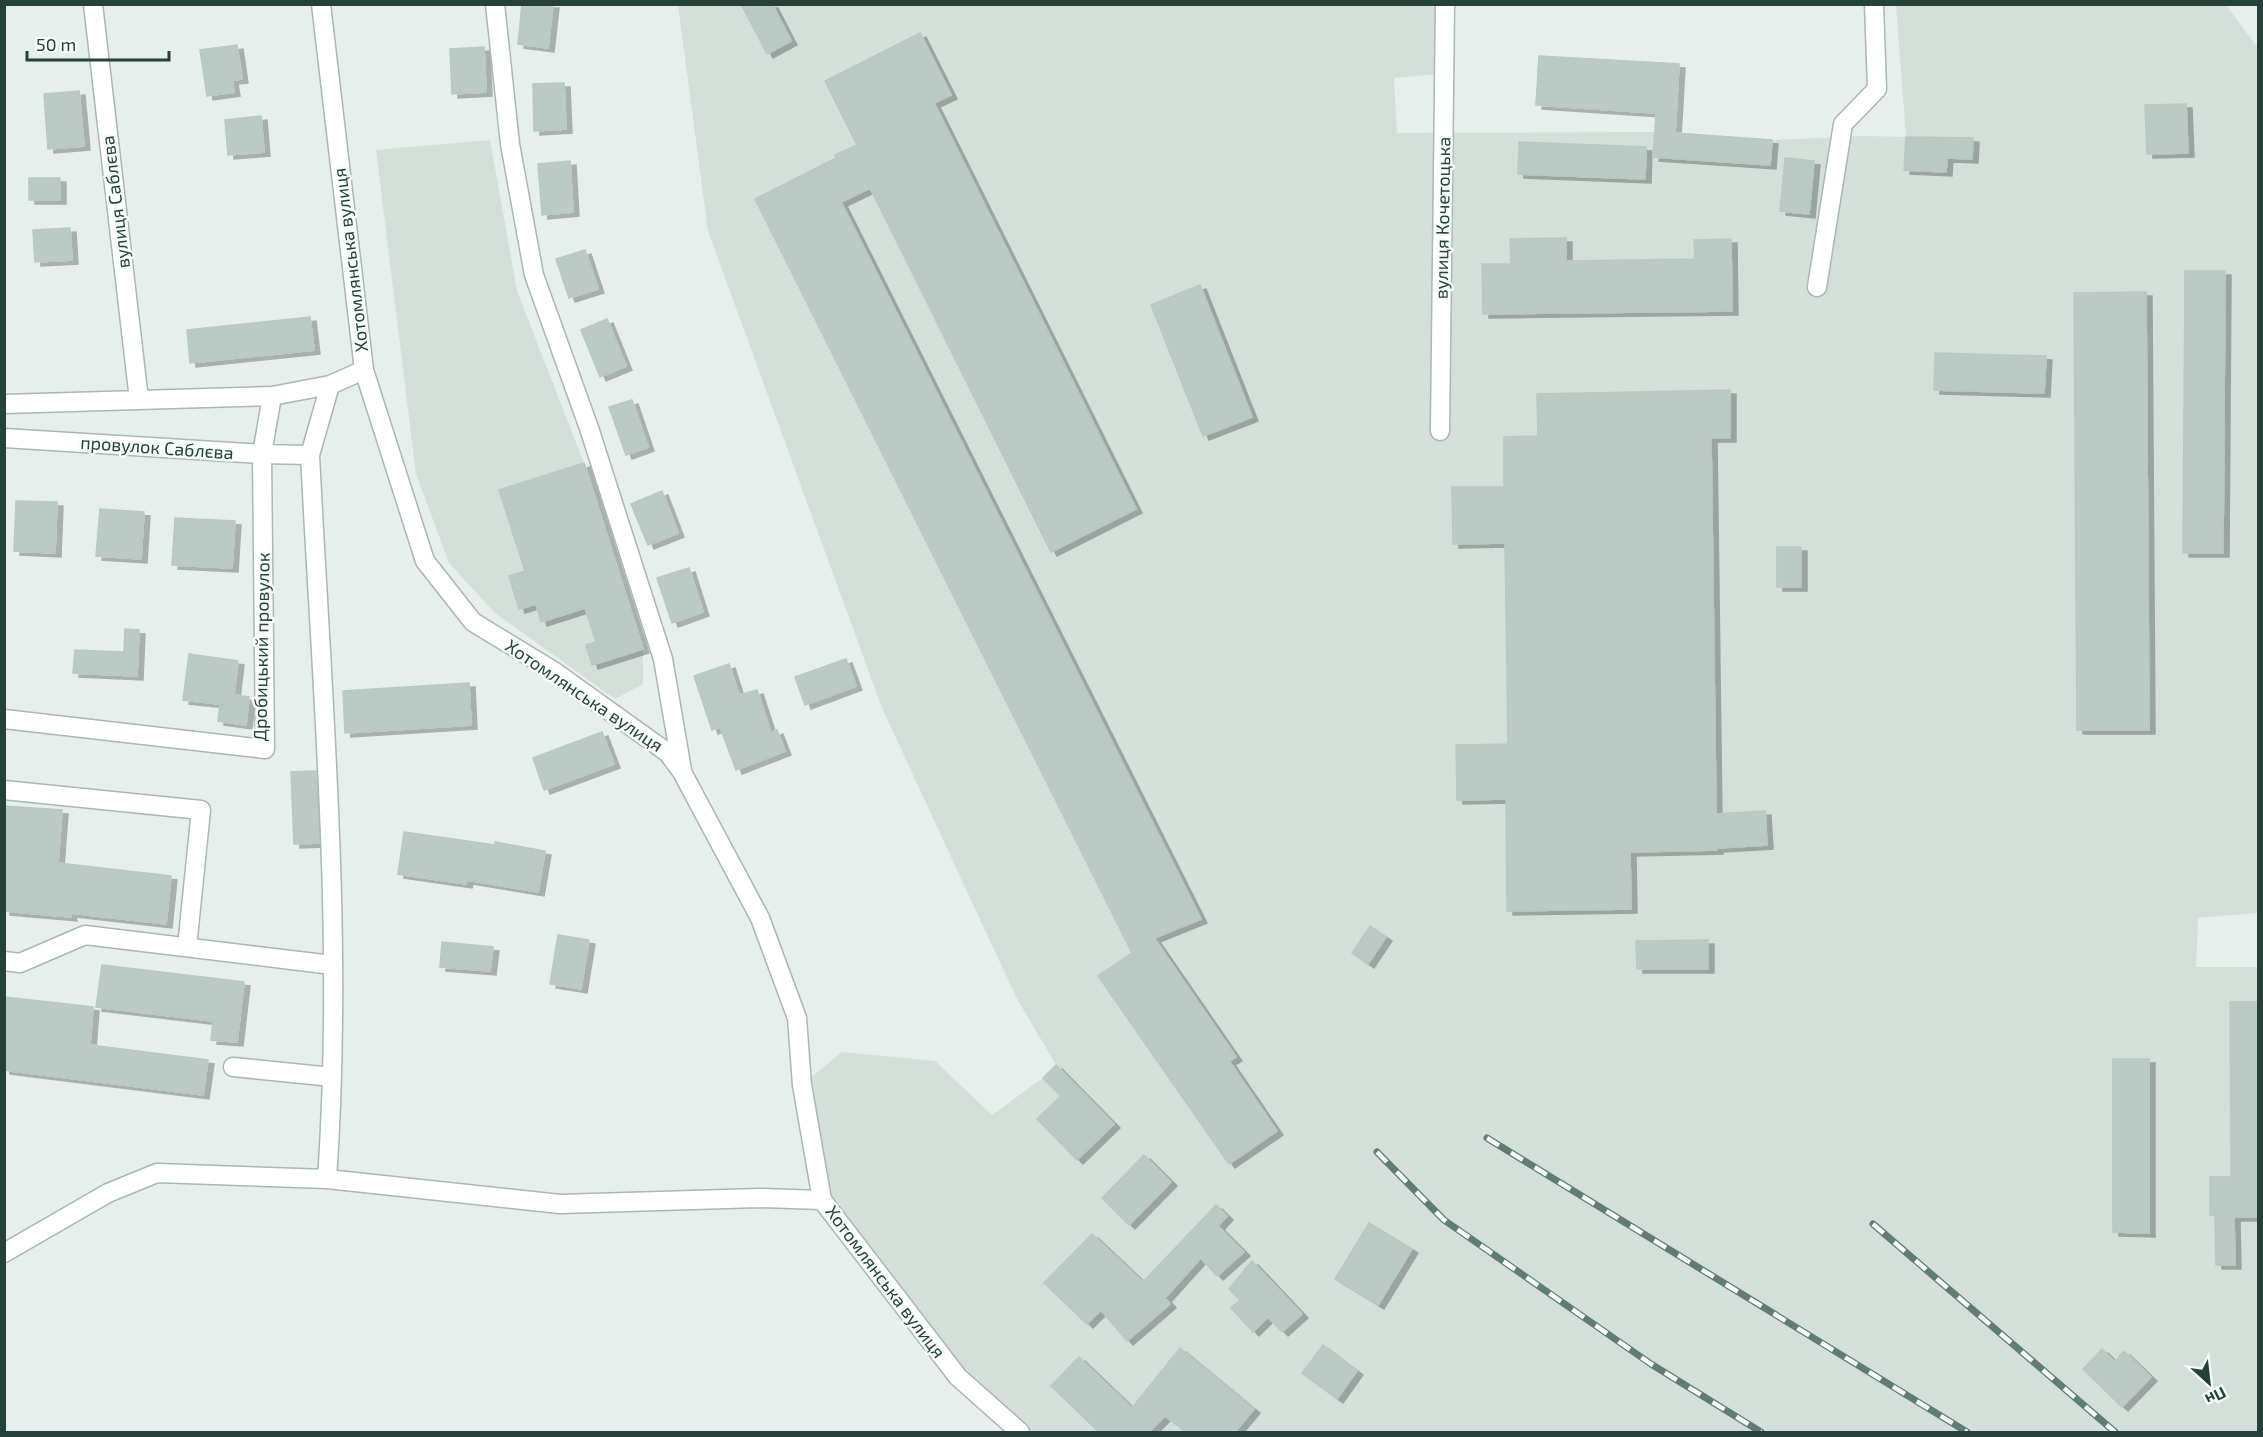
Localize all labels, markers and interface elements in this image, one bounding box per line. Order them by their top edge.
scale bar [27,24,170,62]
text: 50 m [36,33,76,55]
street label: вулиця Саблєва [96,134,134,270]
street label: вулиця Кочетоцька [1430,137,1454,299]
street label: Хотомлянська вулиця [328,167,372,354]
street label: провулок Саблєва [80,431,234,463]
street label: Дробицький провулок [248,552,274,742]
street label: Хотомлянська вулиця [502,634,668,756]
street label: Хотомлянська вулиця [821,1201,950,1362]
north arrow [2179,1353,2239,1413]
text: Пн [2202,1384,2230,1410]

